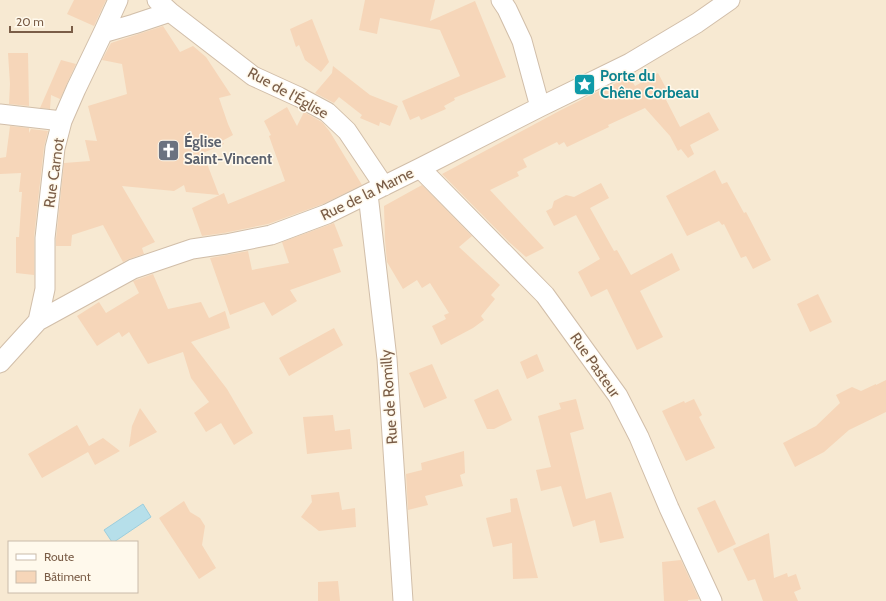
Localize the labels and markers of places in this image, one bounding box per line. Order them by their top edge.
place label: Porte du Chêne Corbeau [600,67,699,102]
place icon: Porte du Chêne Corbeau [572,72,598,98]
place label: Église Saint-Vincent [184,132,272,168]
church icon: Église Saint-Vincent [155,138,181,164]

